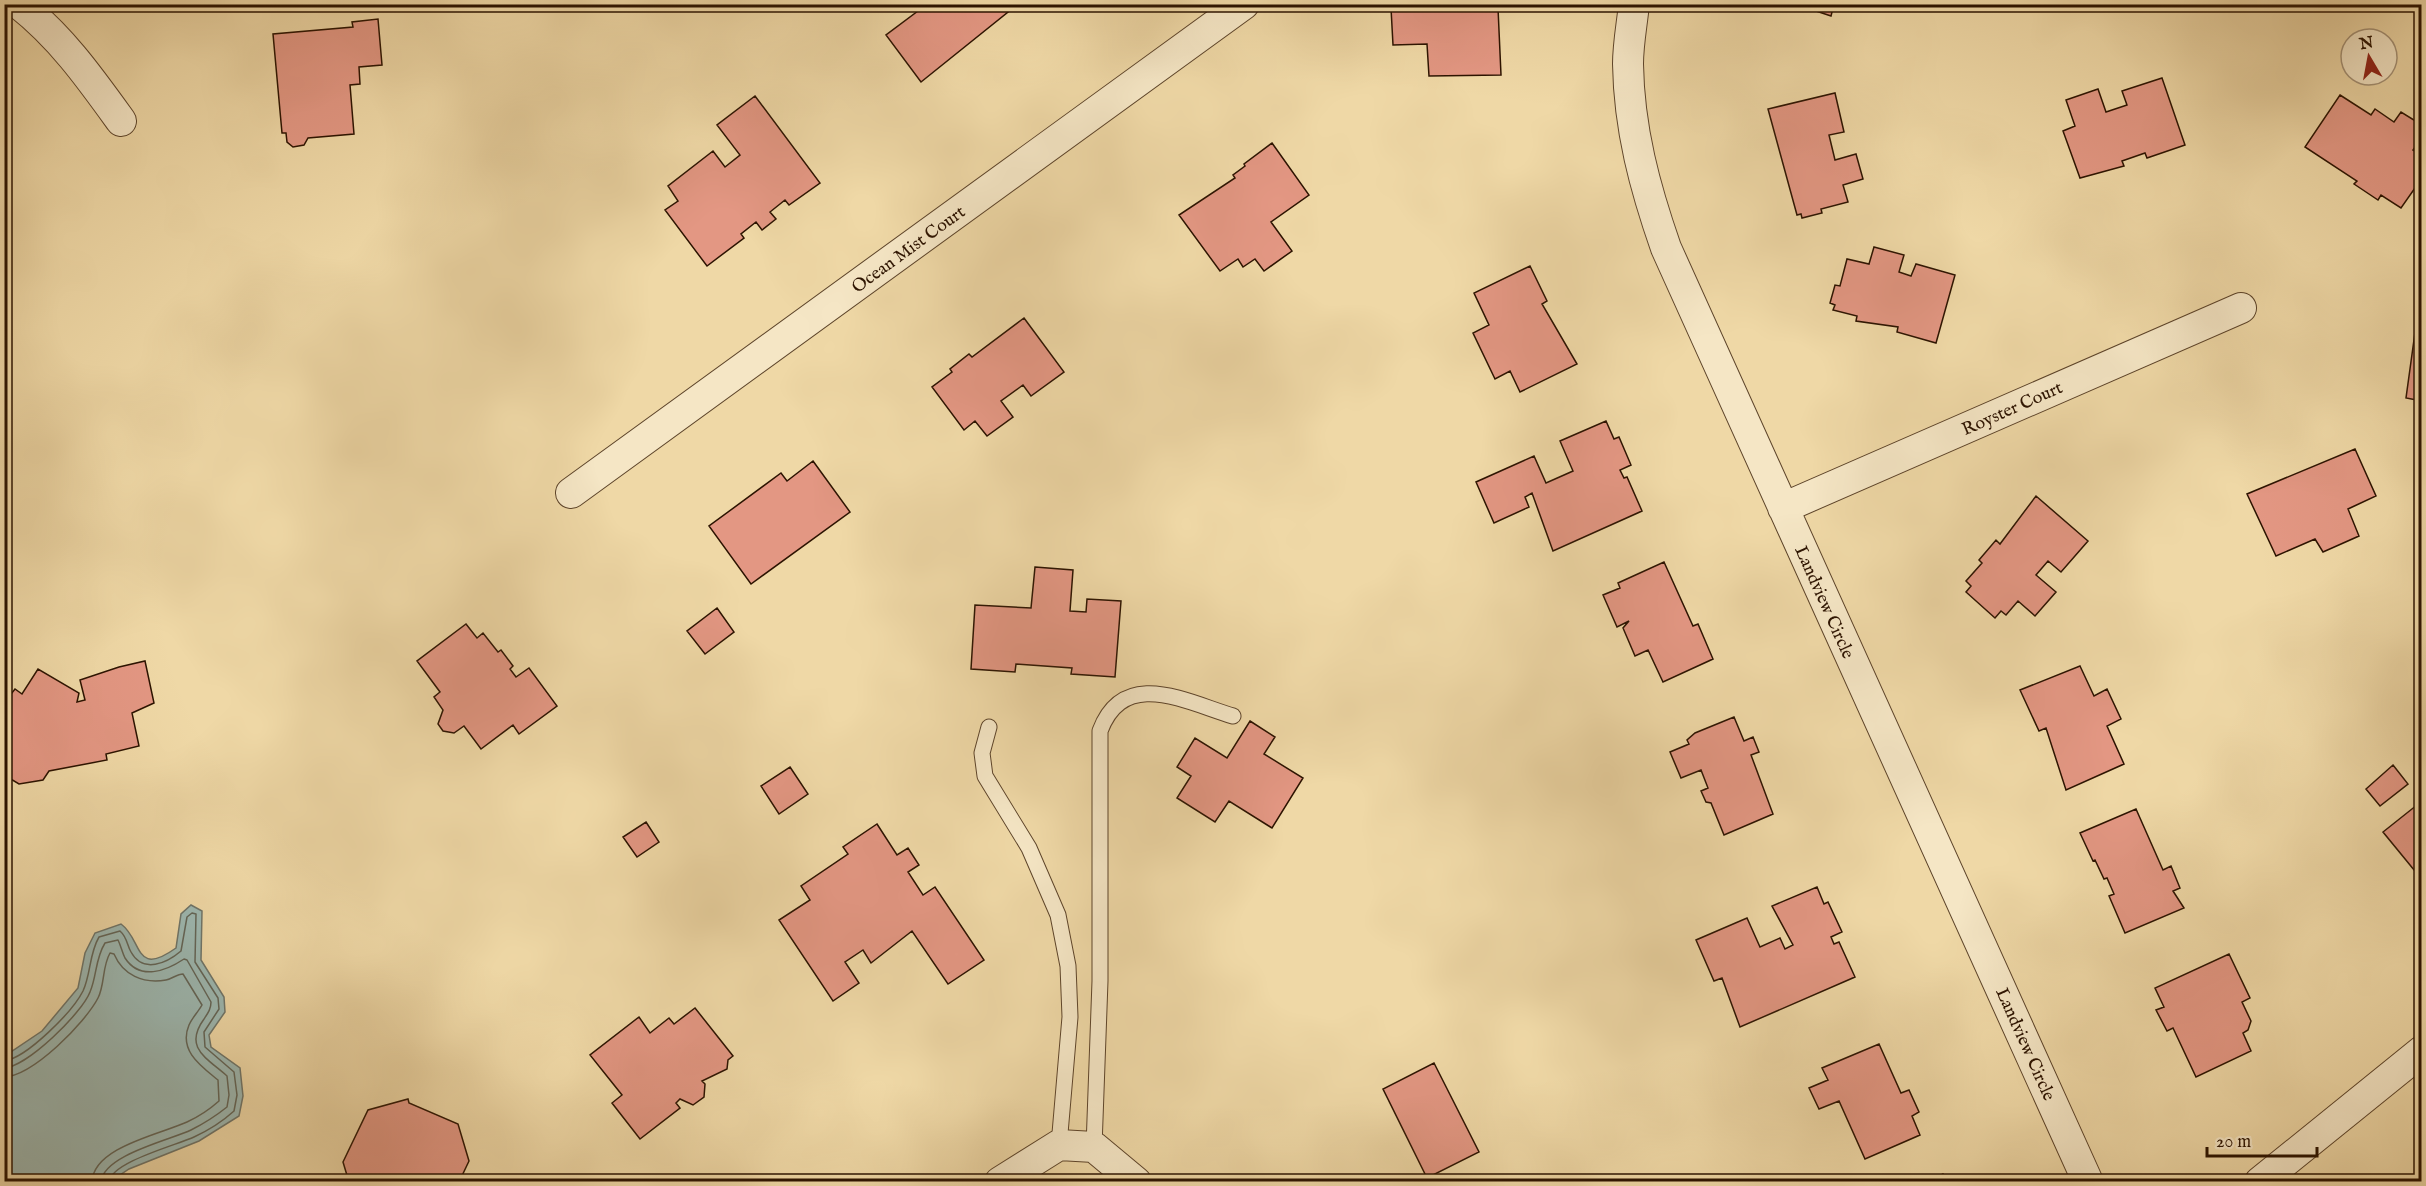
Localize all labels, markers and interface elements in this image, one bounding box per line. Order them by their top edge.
north arrow [2339,27,2399,87]
text: N [2357,33,2375,55]
street label: Ocean Mist Court [848,201,970,299]
street label: Royster Court [1959,377,2067,442]
street label: Landview Circle [1788,542,1859,663]
street label: Landview Circle [1989,984,2060,1105]
scale bar [2207,1120,2316,1158]
text: 20 m [2216,1131,2251,1154]

